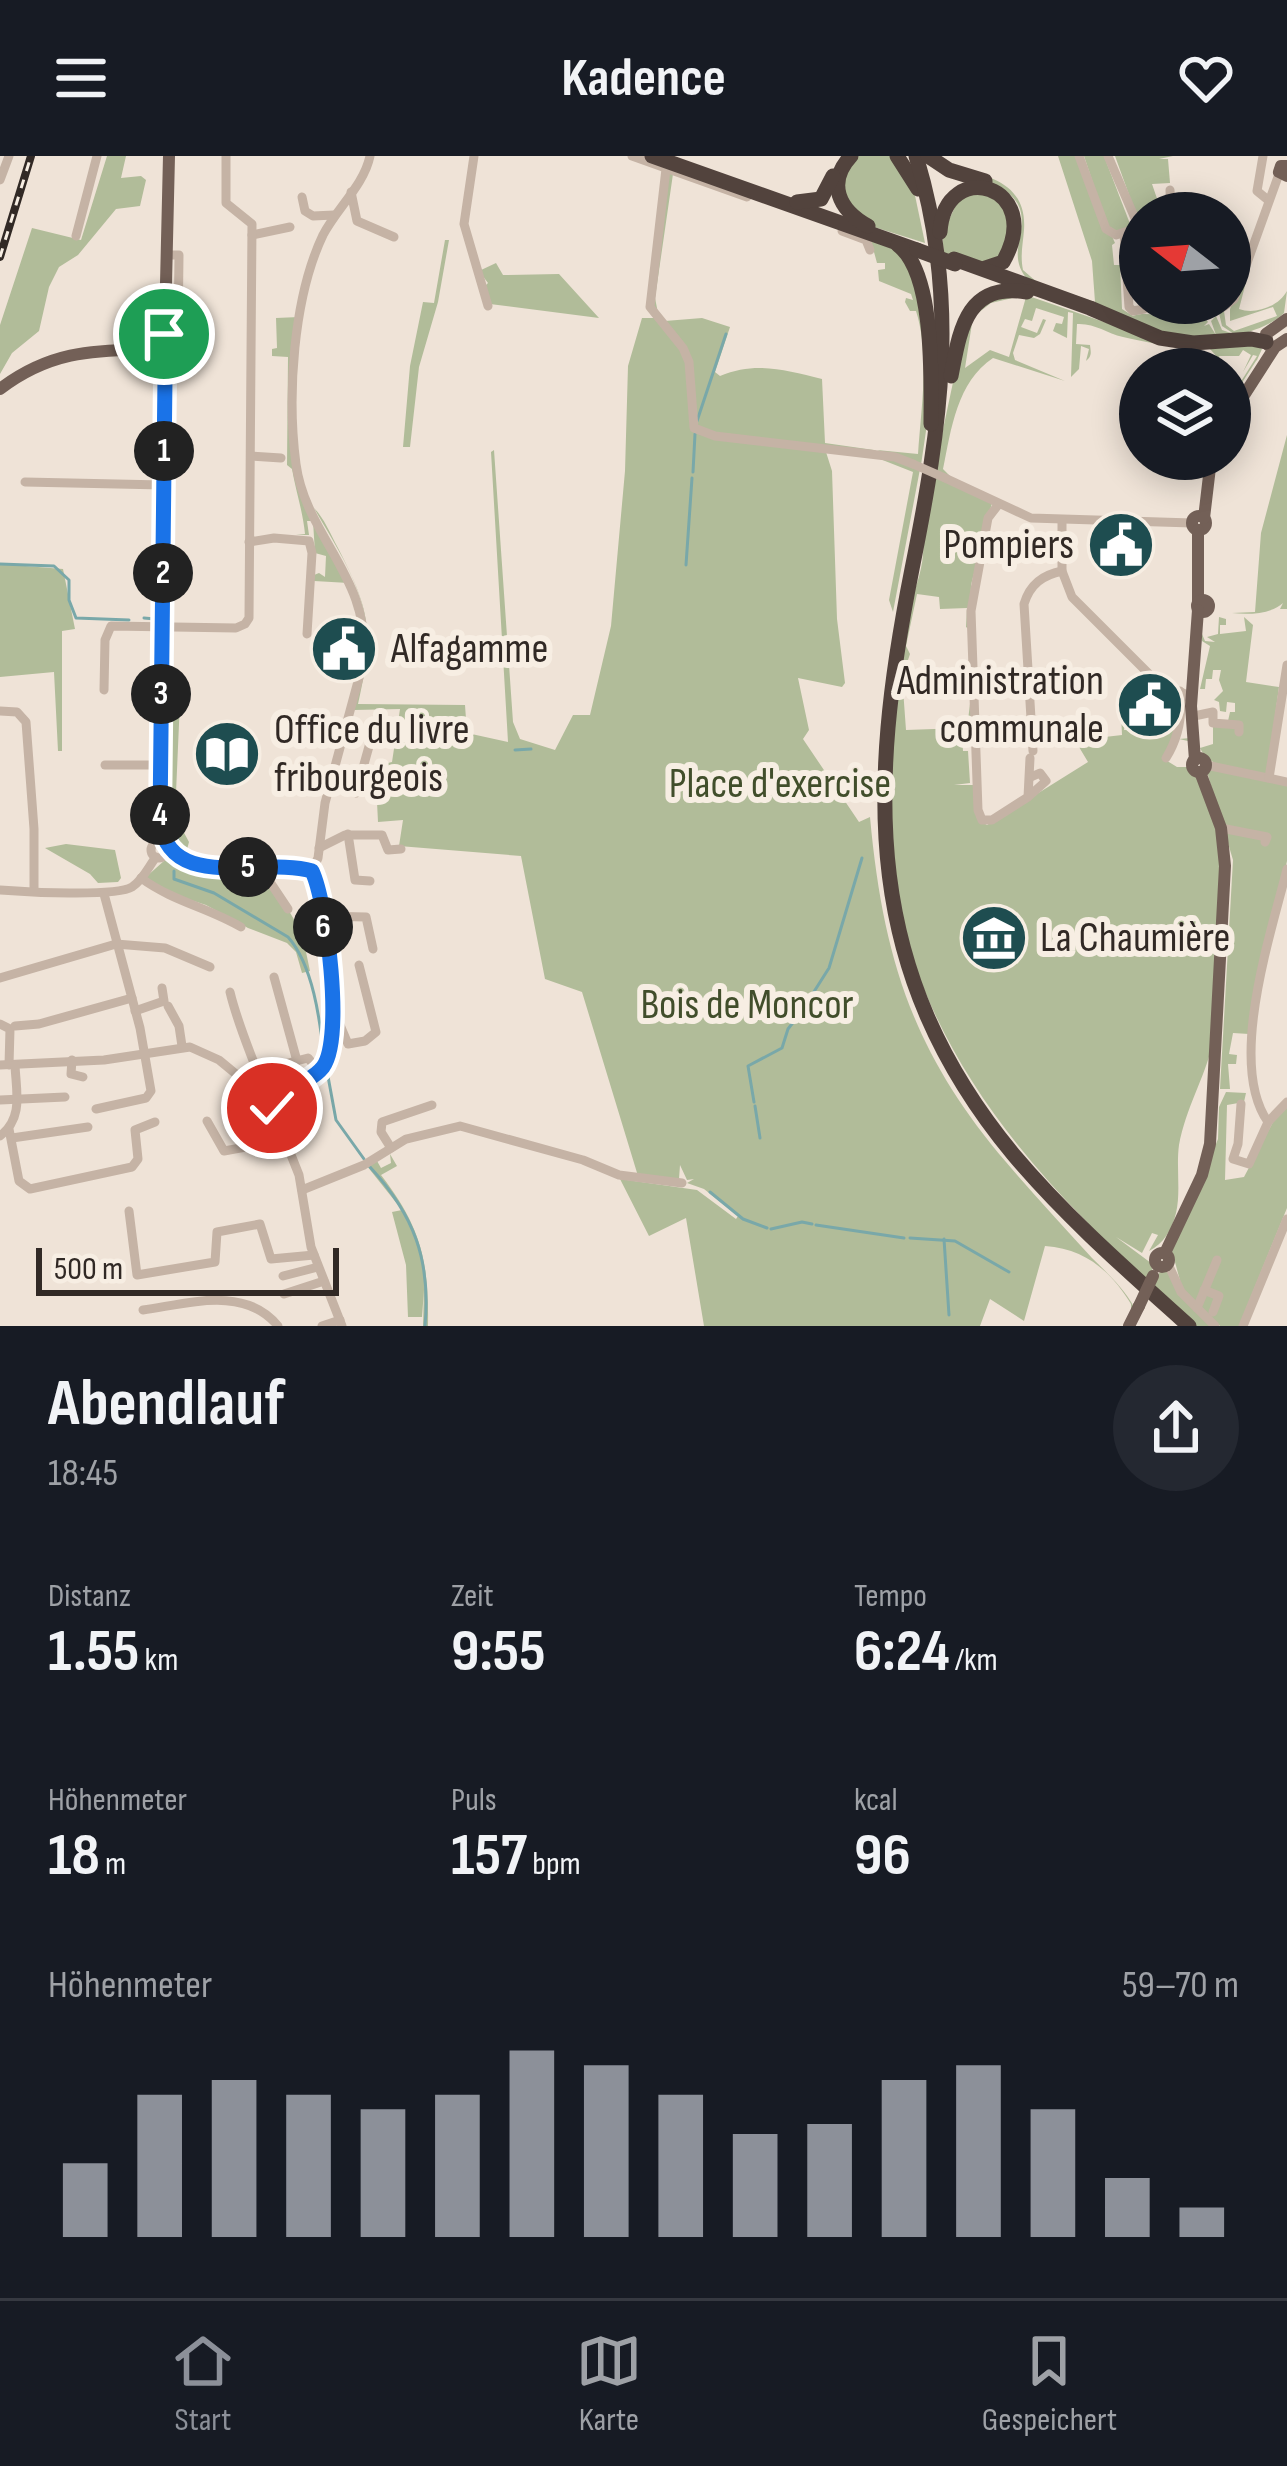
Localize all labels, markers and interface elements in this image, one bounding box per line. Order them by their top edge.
icon: menu [48,45,114,111]
icon: heart [1173,45,1239,111]
text: Kadence [561,46,726,111]
north arrow [1119,192,1251,324]
map controls [1119,192,1251,480]
pin [113,283,215,385]
icon: arrive [131,301,197,367]
button: layers [1119,348,1251,480]
pin: 1 [134,421,194,481]
text: 1 [158,431,170,471]
public building icon: Pompiers [1086,510,1156,580]
place label: Pompiers [943,520,1074,571]
pin: 2 [133,543,193,603]
text: 2 [156,553,170,593]
public building icon: Alfagamme [309,614,379,684]
place label: Alfagamme [390,624,548,675]
place label: Administration communale [896,656,1104,755]
pin: 3 [131,664,191,724]
public building icon: Administration communale [1115,670,1185,740]
text: 3 [154,674,168,714]
place label: Office du livre fribourgeois [274,705,470,804]
library icon: Office du livre fribourgeois [192,719,262,789]
park label: Place d'exercise [669,759,891,810]
pin: 4 [130,785,190,845]
text: 4 [152,795,168,835]
pin: 5 [218,837,278,897]
text: 5 [241,847,255,887]
pin: 6 [293,897,353,957]
museum icon: La Chaumière [959,903,1029,973]
text: 6 [315,907,331,947]
place label: La Chaumière [1040,913,1230,964]
park label: Bois de Moncor [640,980,854,1031]
pin [221,1057,323,1159]
icon: check [239,1075,305,1141]
scale bar [36,1242,339,1295]
text: 500 m [54,1249,123,1289]
text: Abendlauf [48,1365,285,1444]
button: share [1113,1365,1239,1491]
text: 18:45 [48,1450,118,1497]
text: Distanz [48,1576,131,1616]
text: Zeit [451,1576,493,1616]
text: Tempo [854,1576,927,1616]
text: 1.55 [48,1616,139,1688]
text: 9:55 [451,1616,546,1688]
text: 6:24 [854,1616,950,1688]
text: km [139,1640,178,1680]
text: /km [950,1640,998,1680]
text: Höhenmeter [48,1780,187,1820]
text: Puls [451,1780,497,1820]
text: kcal [854,1780,898,1820]
text: 18 [48,1820,100,1892]
text: 157 [451,1820,527,1892]
text: 96 [854,1820,911,1892]
text: m [100,1844,126,1884]
text: bpm [527,1844,581,1884]
text: Höhenmeter [48,1962,212,2009]
text: 59–70 m [1122,1962,1239,2009]
tab: Start [170,2328,236,2440]
tab: Karte [576,2328,642,2440]
tab: Gespeichert [982,2328,1117,2440]

